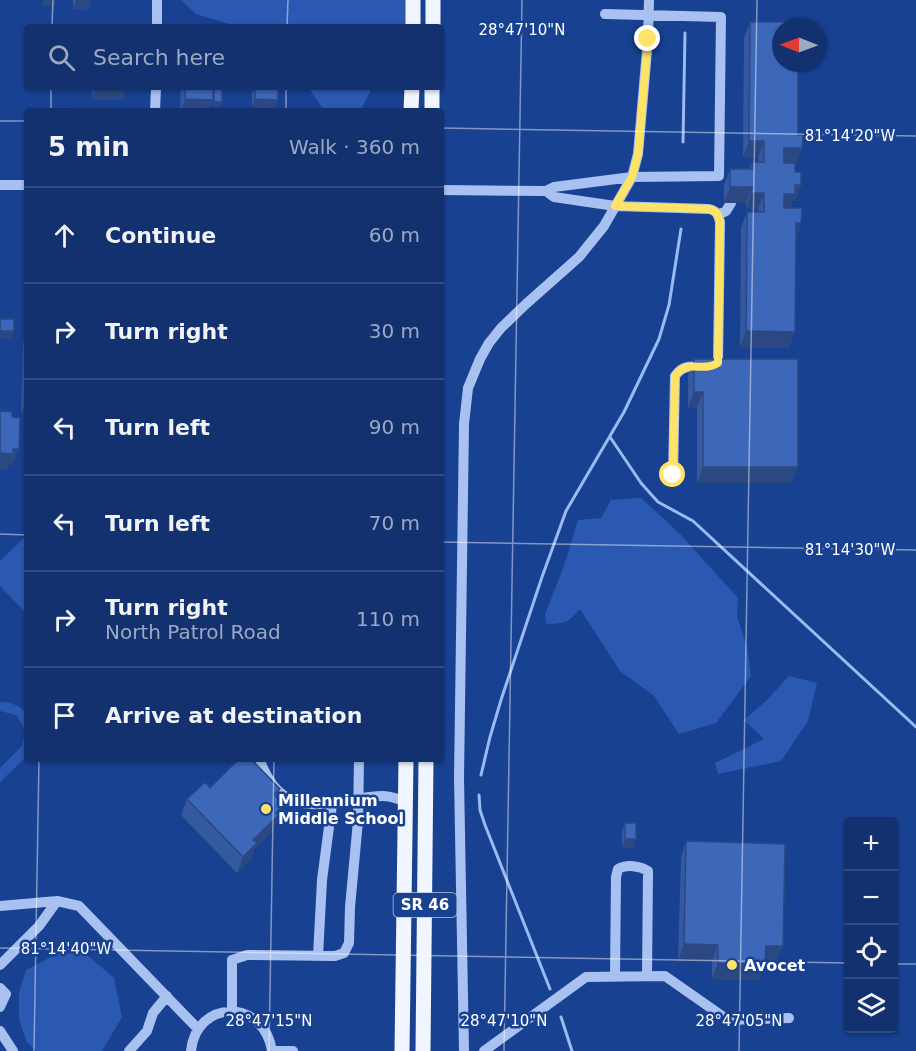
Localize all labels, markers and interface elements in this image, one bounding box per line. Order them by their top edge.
north arrow [772,18,826,72]
text: 28°47'10"N [478,21,566,39]
search box [24,24,444,90]
route end [634,25,660,51]
icon: search [45,41,78,74]
text: Search here [93,45,225,70]
text: 81°14'20"W [805,127,895,145]
text: 5 min [48,132,130,162]
text: Walk · 360 m [289,135,420,159]
icon: ahead [48,219,81,252]
text: Continue [105,223,216,248]
text: 60 m [369,223,420,247]
icon: right [48,315,81,348]
text: Turn right [105,319,228,344]
text: 30 m [369,319,420,343]
icon: left [48,411,81,444]
text: Turn left [105,415,210,440]
text: 90 m [369,415,420,439]
route start [659,461,685,487]
icon: left [48,507,81,540]
text: Turn left [105,511,210,536]
text: 70 m [369,511,420,535]
text: 81°14'30"W [805,541,895,559]
text: Turn right [105,595,228,620]
icon: right [48,603,81,636]
text: 110 m [356,607,420,631]
text: North Patrol Road [105,620,281,644]
icon: arrive [48,699,81,732]
text: Arrive at destination [105,703,362,728]
place label: Millennium Middle School [278,791,404,828]
marker: Millennium Middle School [259,802,273,816]
map controls [844,817,898,1033]
button: + [844,817,898,871]
button: − [844,871,898,925]
road number: SR 46 [394,893,456,917]
button: locate [844,925,898,979]
text: 81°14'40"W [21,940,111,958]
place label: Avocet [744,956,806,975]
marker: Avocet [725,958,739,972]
button: layers [844,979,898,1033]
text: 28°47'15"N [225,1012,313,1030]
text: 28°47'10"N [460,1012,548,1030]
text: 28°47'05"N [695,1012,783,1030]

